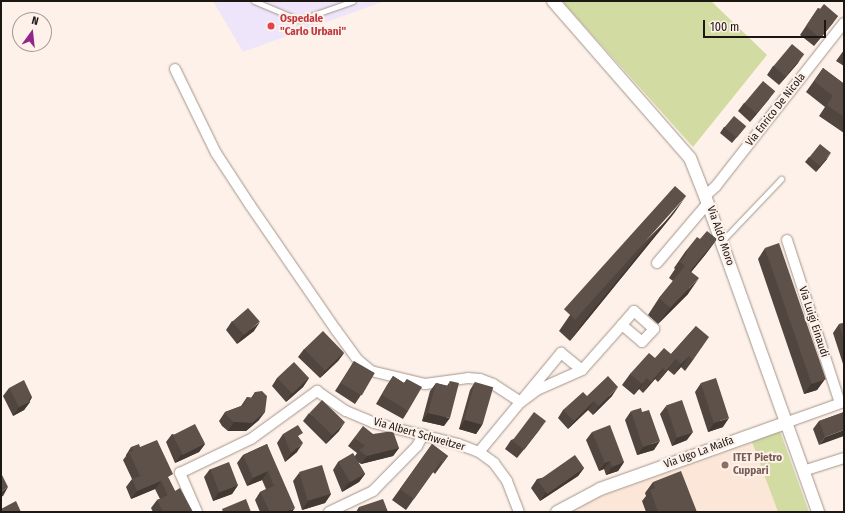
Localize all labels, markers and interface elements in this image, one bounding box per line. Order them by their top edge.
north arrow [12,12,52,52]
scale bar [705,12,828,38]
place label: Ospedale "Carlo Urbani" [280,13,346,39]
text: N [30,14,40,28]
marker: Ospedale "Carlo Urbani" [265,20,277,32]
text: 100 m [710,20,739,34]
street label: Via Enrico De Nicola [743,71,809,149]
street label: Via Aldo Moro [704,204,736,268]
street label: Via Luigi Einaudi [795,285,831,359]
street label: Via Albert Schweitzer [372,416,466,454]
street label: Via Ugo La Malfa [662,434,736,472]
place label: ITET Pietro Cuppari [733,452,782,478]
marker: ITET Pietro Cuppari [720,460,730,470]

